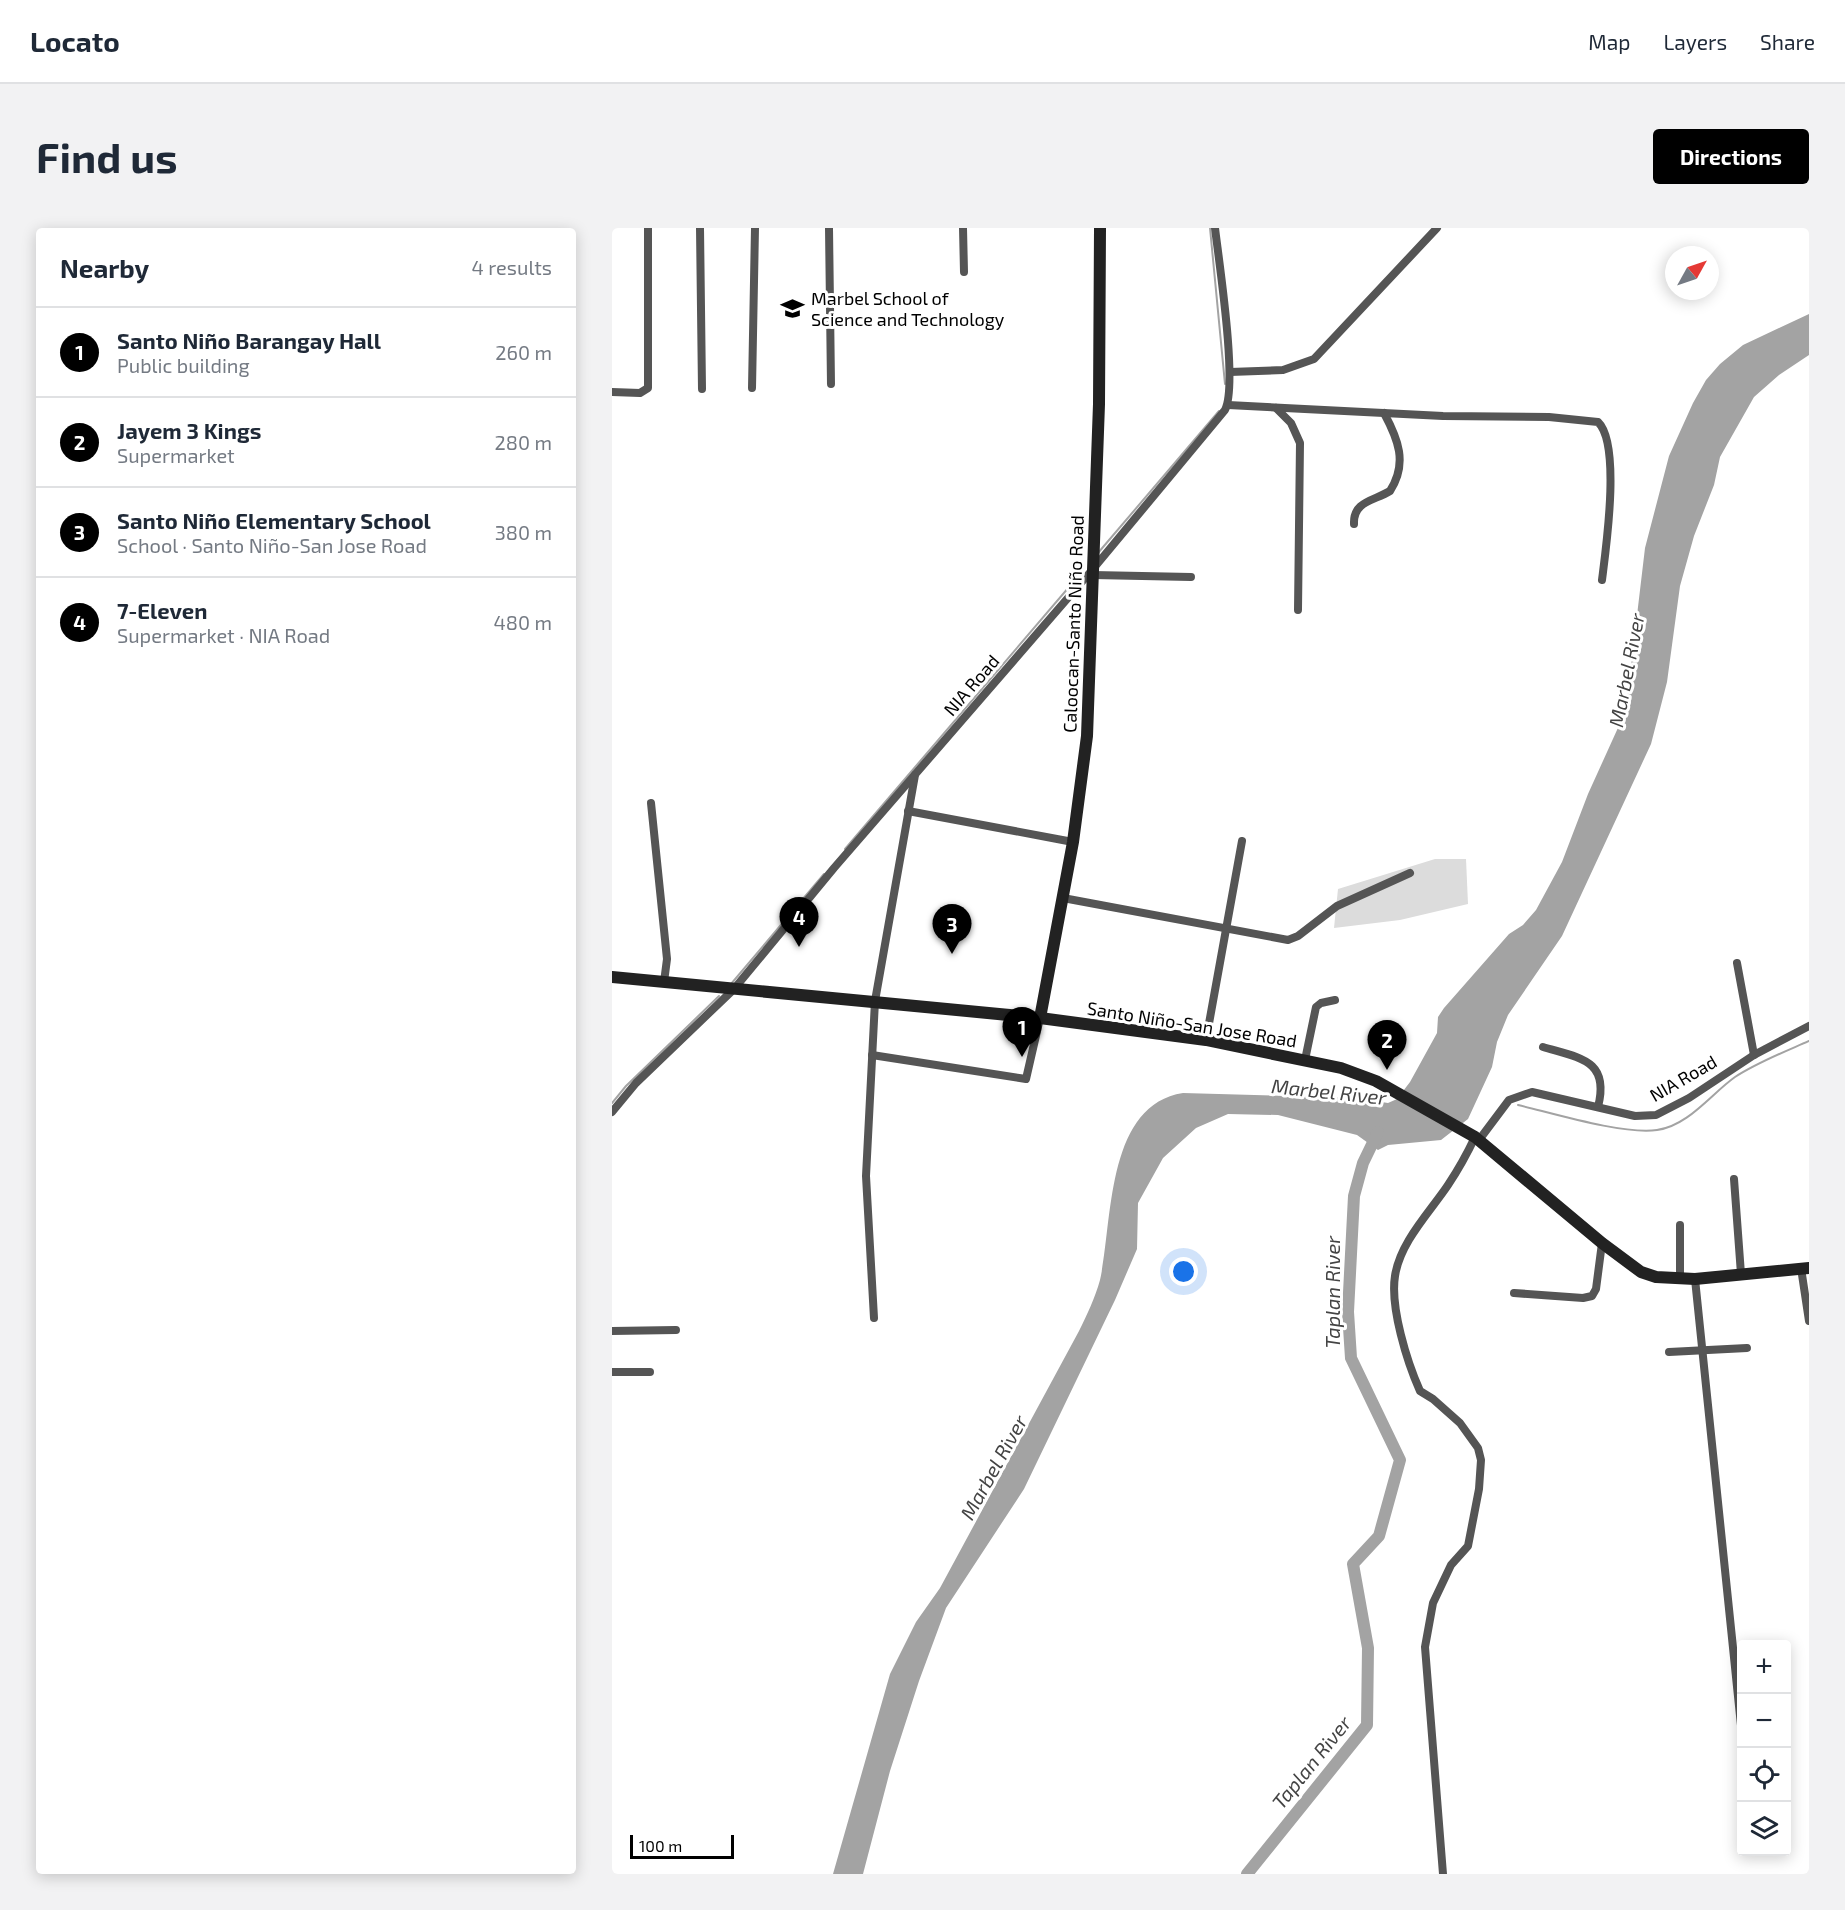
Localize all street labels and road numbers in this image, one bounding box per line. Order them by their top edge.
street label: Caloocan-Santo Niño Road [1058,515,1088,733]
street label: NIA Road [939,650,1003,720]
street label: Santo Niño-San Jose Road [1086,997,1298,1051]
street label: NIA Road [1646,1050,1720,1106]

